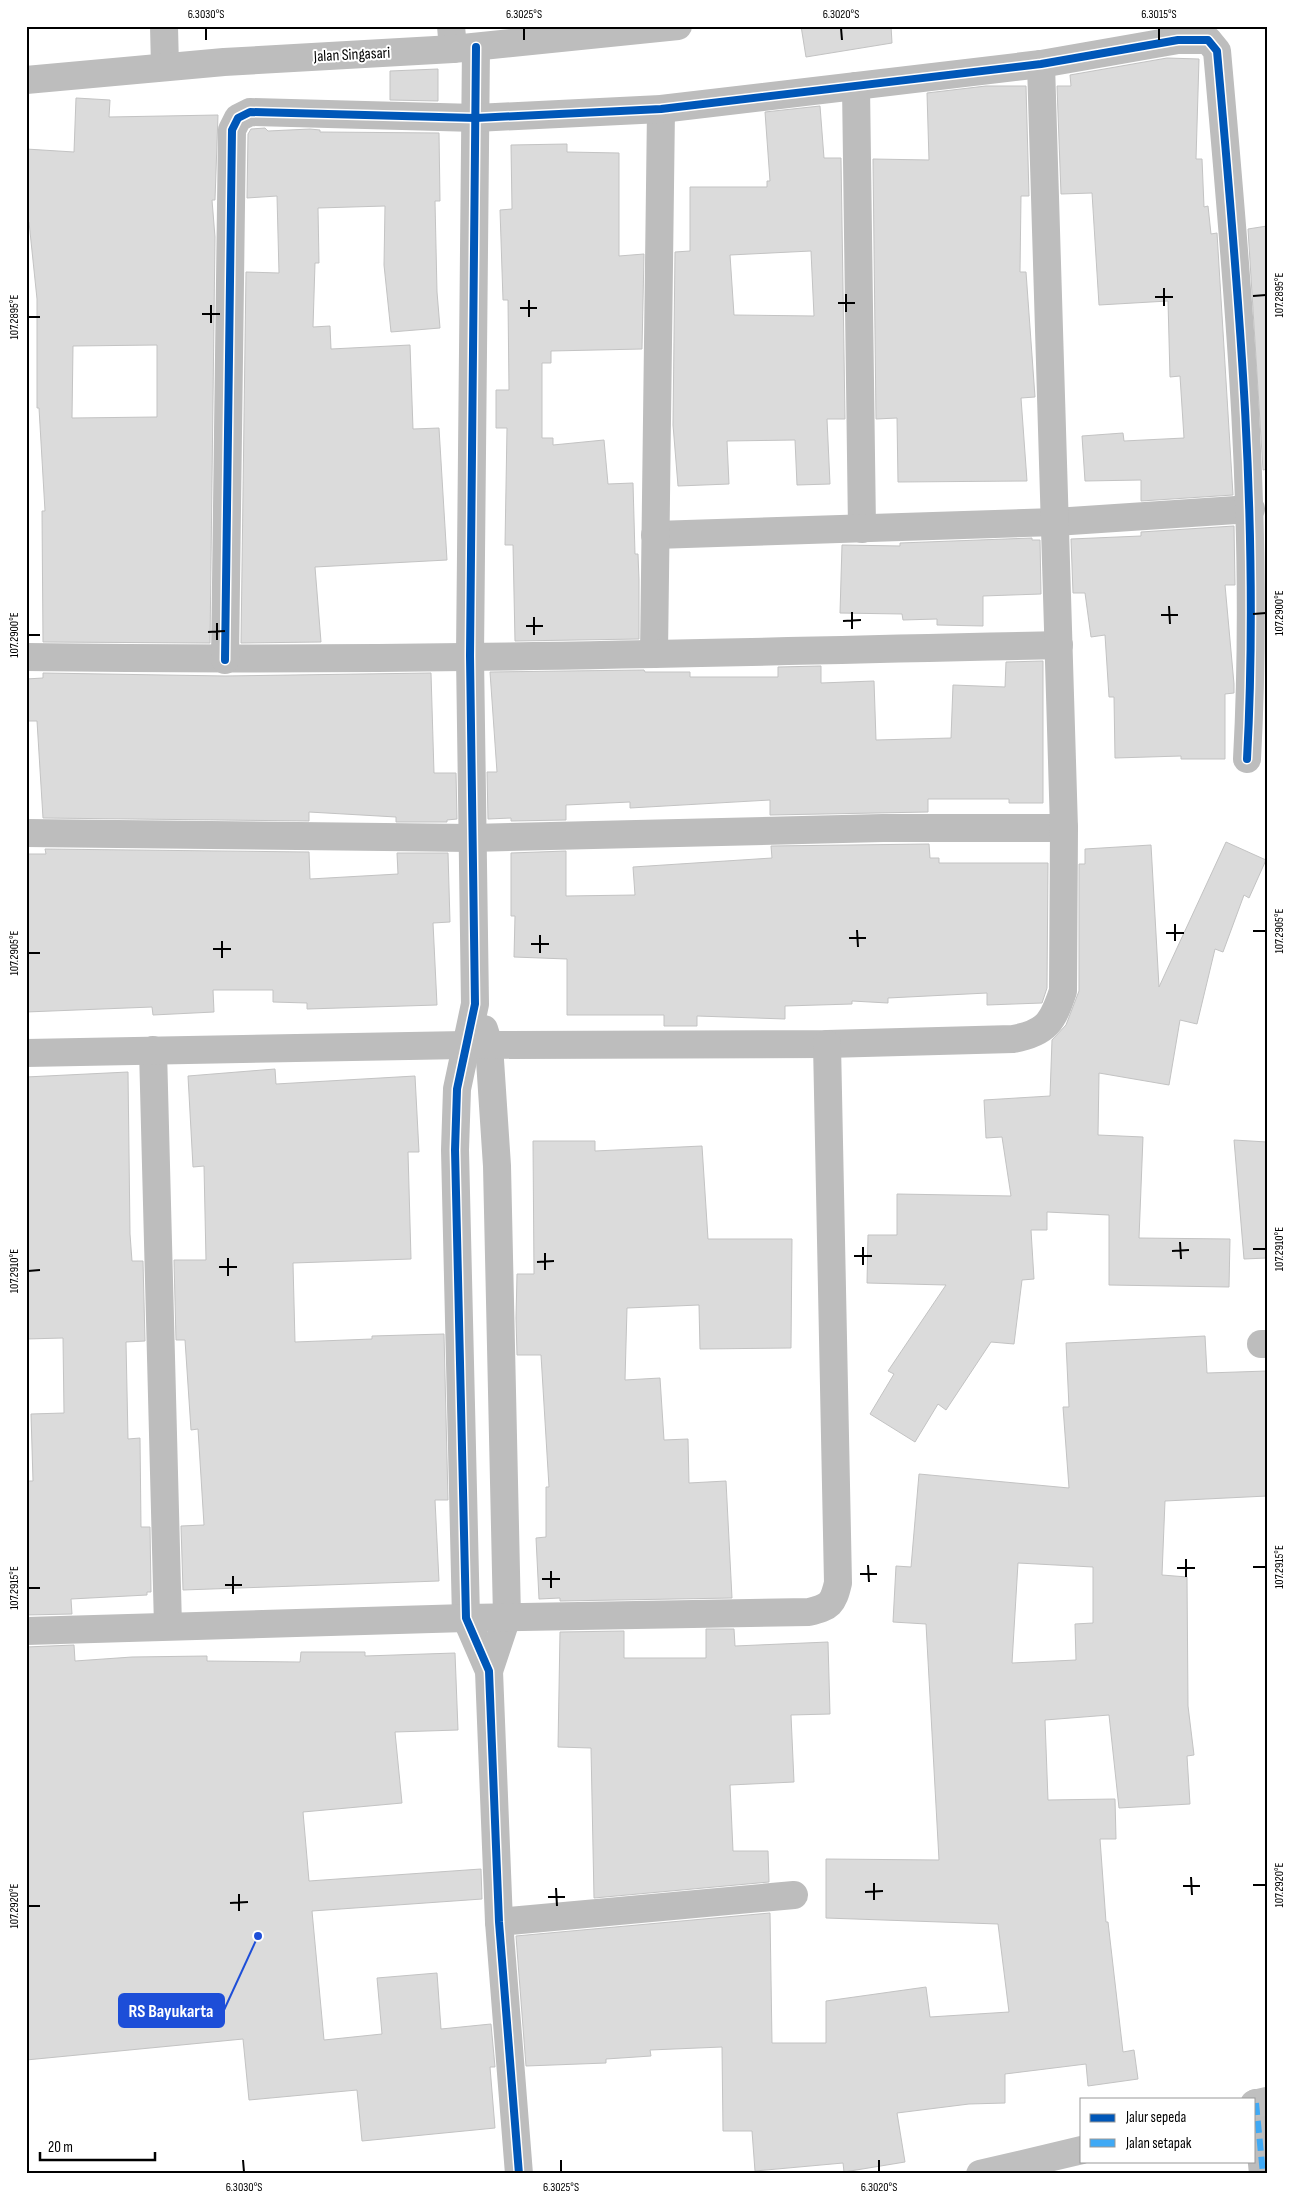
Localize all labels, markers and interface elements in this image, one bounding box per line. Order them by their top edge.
text: 6.3030°S [188,7,224,22]
text: 6.3025°S [506,7,542,22]
text: 6.3020°S [823,7,859,22]
text: 6.3015°S [1141,7,1177,22]
street label: Jalan Singasari [312,44,391,67]
text: 107.2895°E [1272,273,1287,317]
text: 107.2895°E [7,295,22,339]
text: 107.2900°E [1272,590,1287,636]
text: 107.2900°E [7,612,22,658]
text: 107.2905°E [1272,909,1287,953]
text: 107.2905°E [7,931,22,975]
text: 107.2910°E [1272,1227,1287,1271]
text: 107.2910°E [7,1249,22,1293]
text: 107.2915°E [1272,1545,1287,1589]
text: 107.2915°E [7,1566,22,1610]
text: 107.2920°E [1272,1862,1287,1908]
text: 107.2920°E [7,1883,22,1929]
callout: RS Bayukarta [119,1994,224,2027]
text: RS Bayukarta [129,2001,213,2022]
legend [1080,2098,1256,2162]
text: Jalur sepeda [1125,2108,1187,2127]
scale bar [40,2130,155,2162]
text: Jalan setapak [1125,2134,1192,2153]
text: 20 m [48,2138,73,2157]
text: 6.3030°S [226,2180,262,2195]
text: 6.3025°S [543,2180,579,2195]
text: 6.3020°S [861,2180,897,2195]

